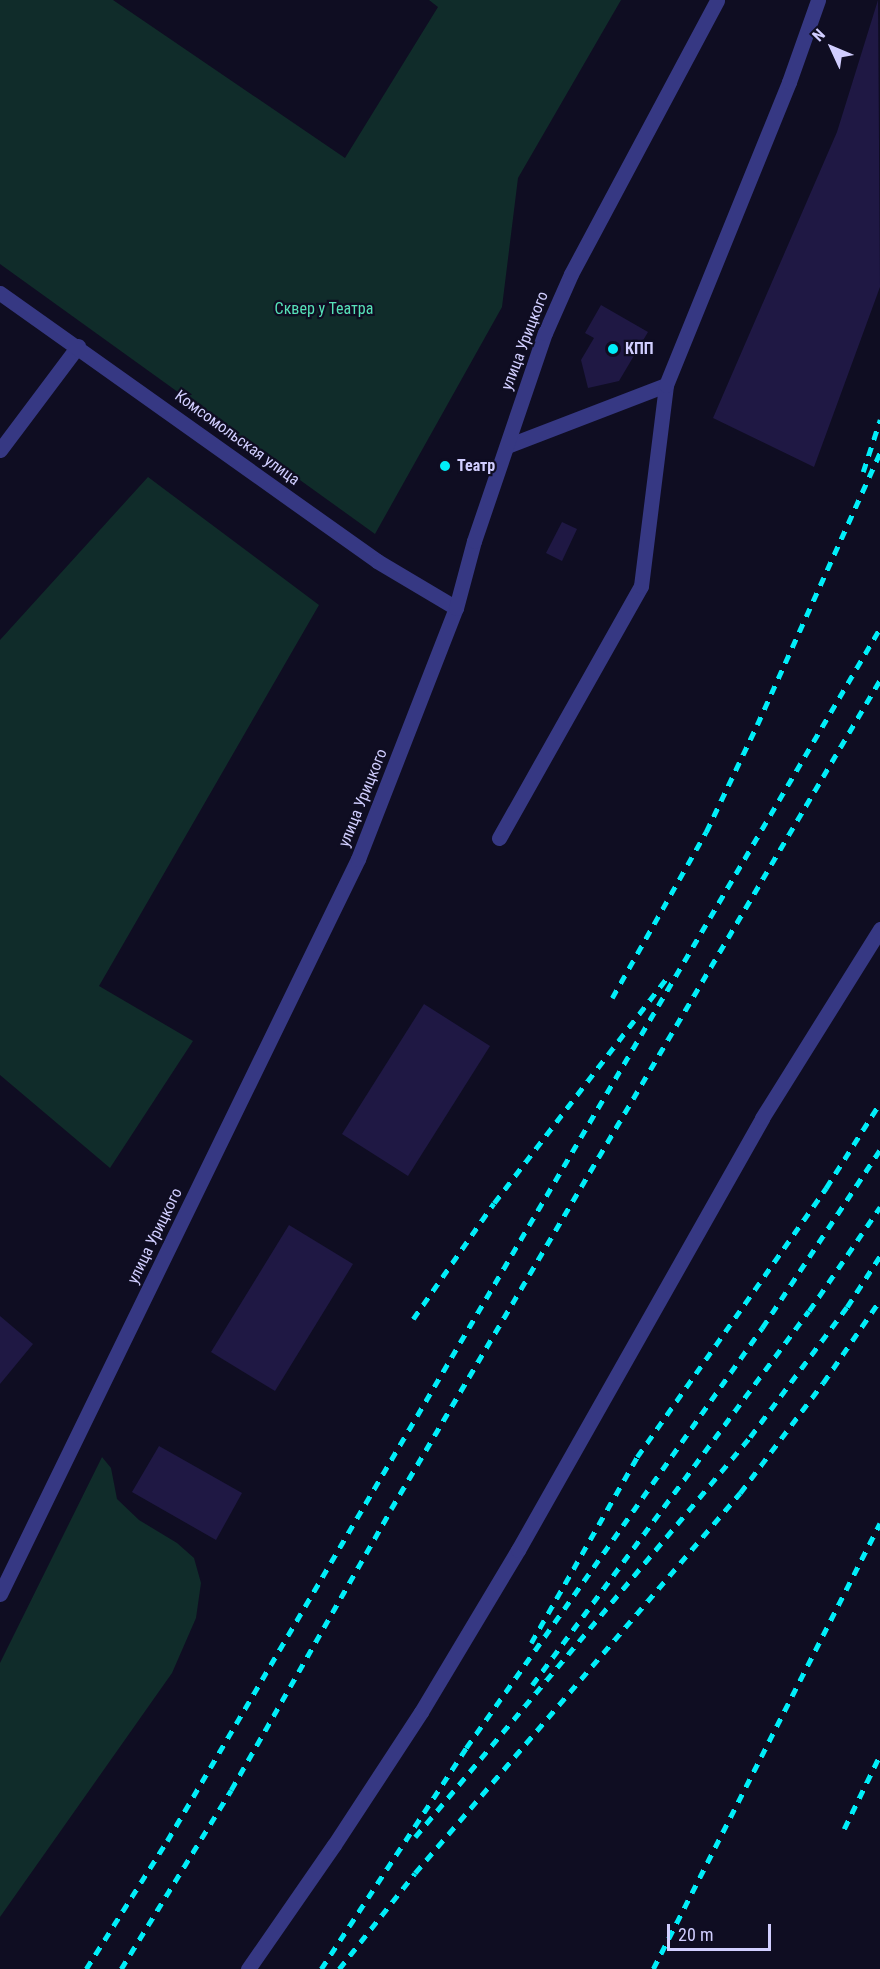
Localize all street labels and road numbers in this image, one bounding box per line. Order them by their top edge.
street label: улица Урицкого [497,289,553,393]
street label: Комсомольская улица [171,386,303,490]
street label: улица Урицкого [335,746,391,850]
street label: улица Урицкого [124,1185,186,1287]

